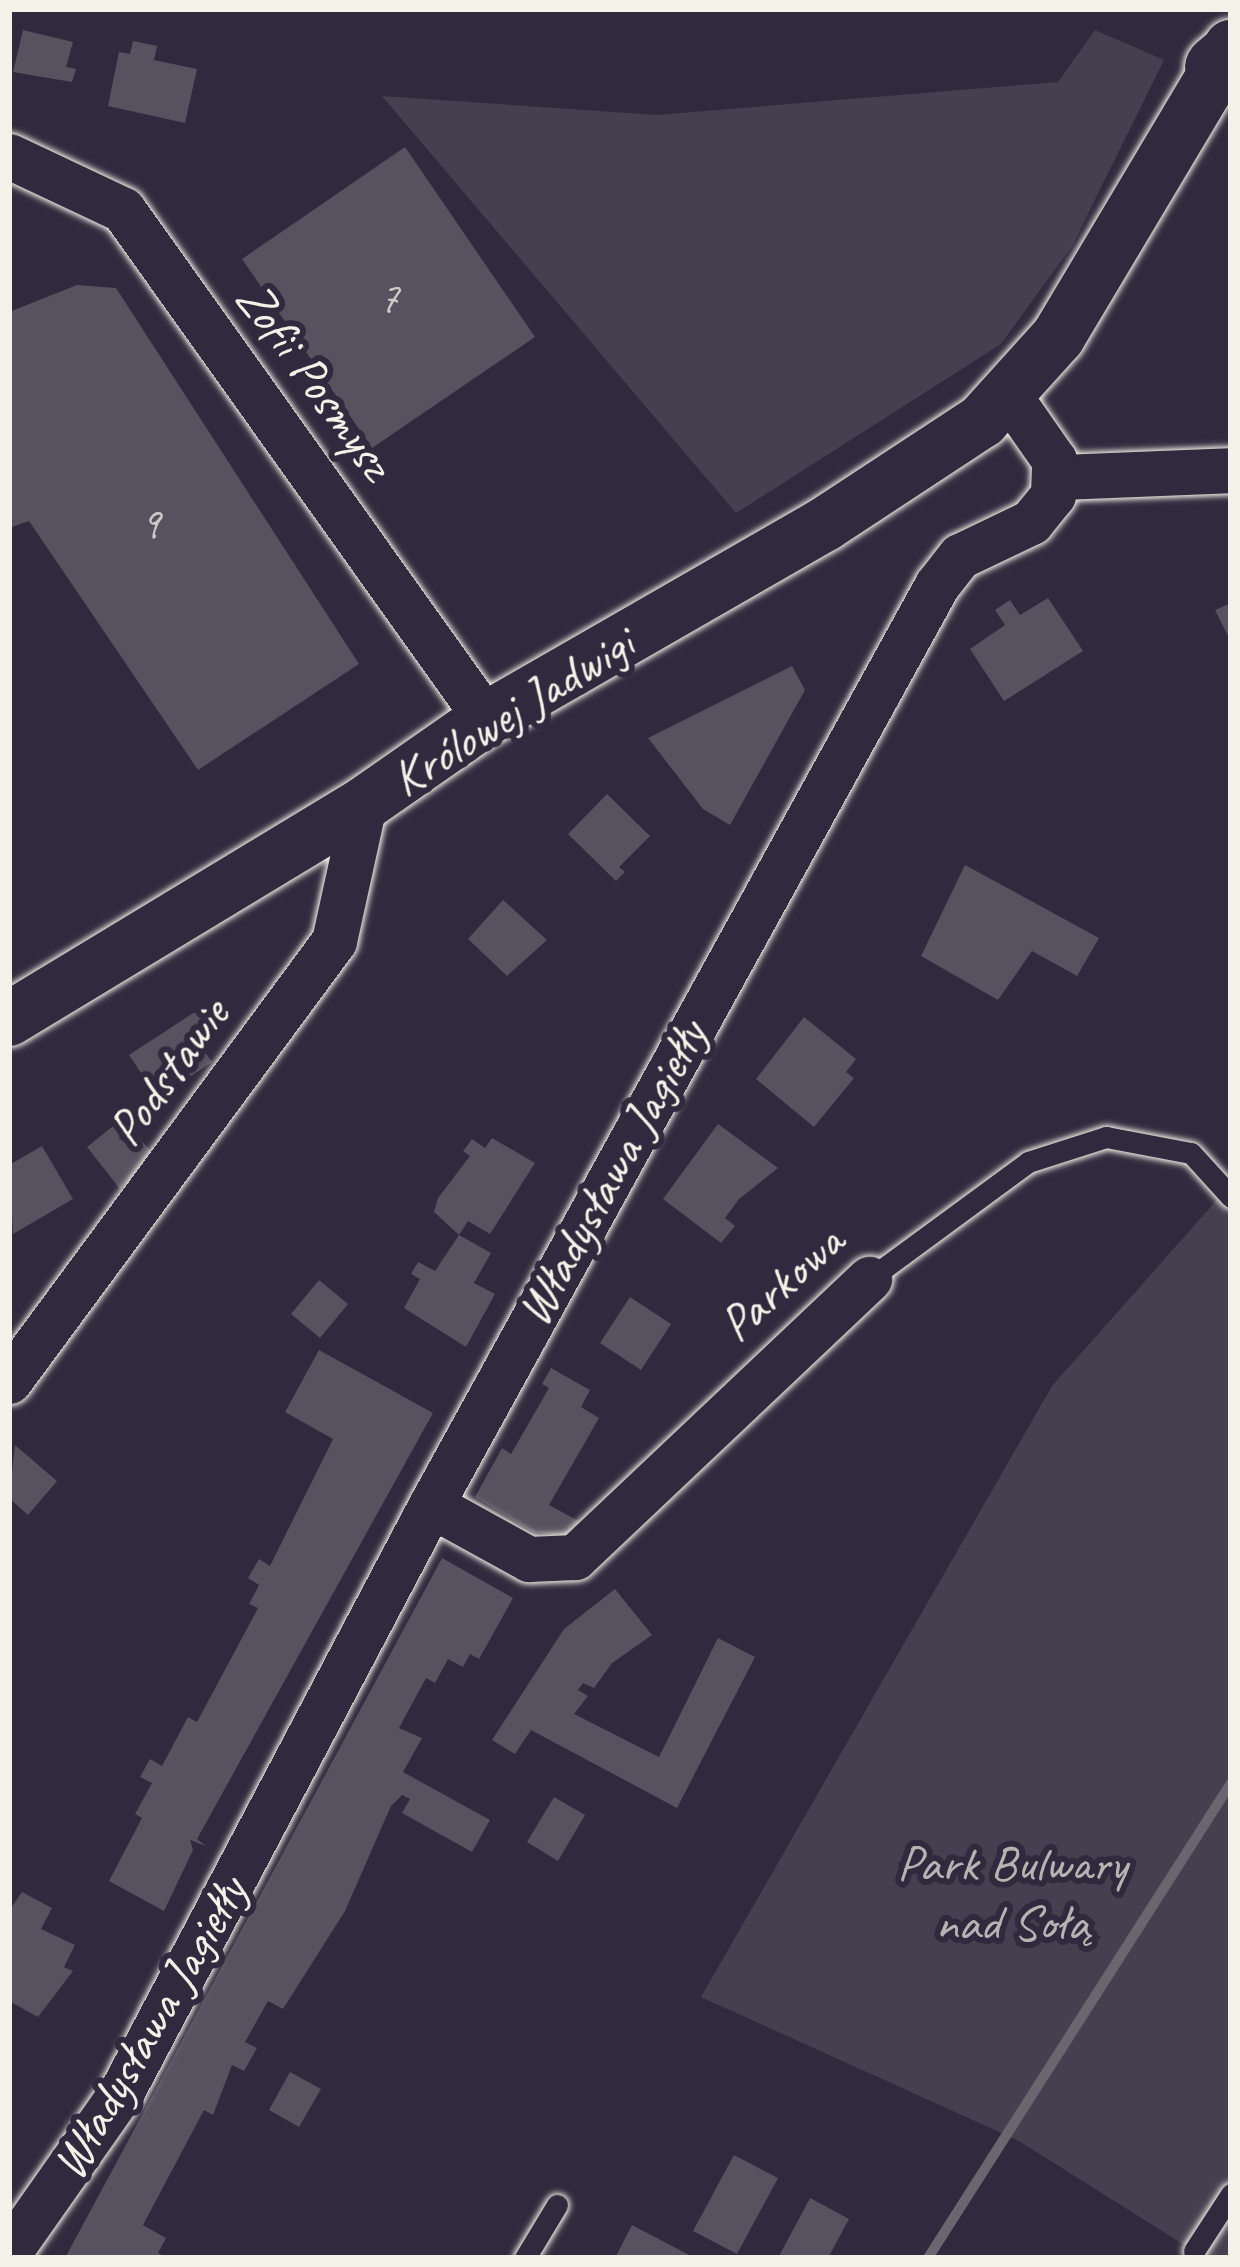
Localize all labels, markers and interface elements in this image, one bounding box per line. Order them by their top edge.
street label: Zofii Posmysz [223,270,407,490]
house number: 7 [379,271,399,325]
house number: 9 [140,497,160,551]
street label: Królowej Jadwigi [379,612,645,810]
street label: Podstawie [94,986,242,1158]
street label: Władysława Jagiełły [502,1010,720,1336]
street label: Parkowa [706,1211,856,1355]
park label: Park Bulwary nad Sołą [897,1833,1127,1953]
street label: Władysława Jagiełły [38,1866,260,2190]

